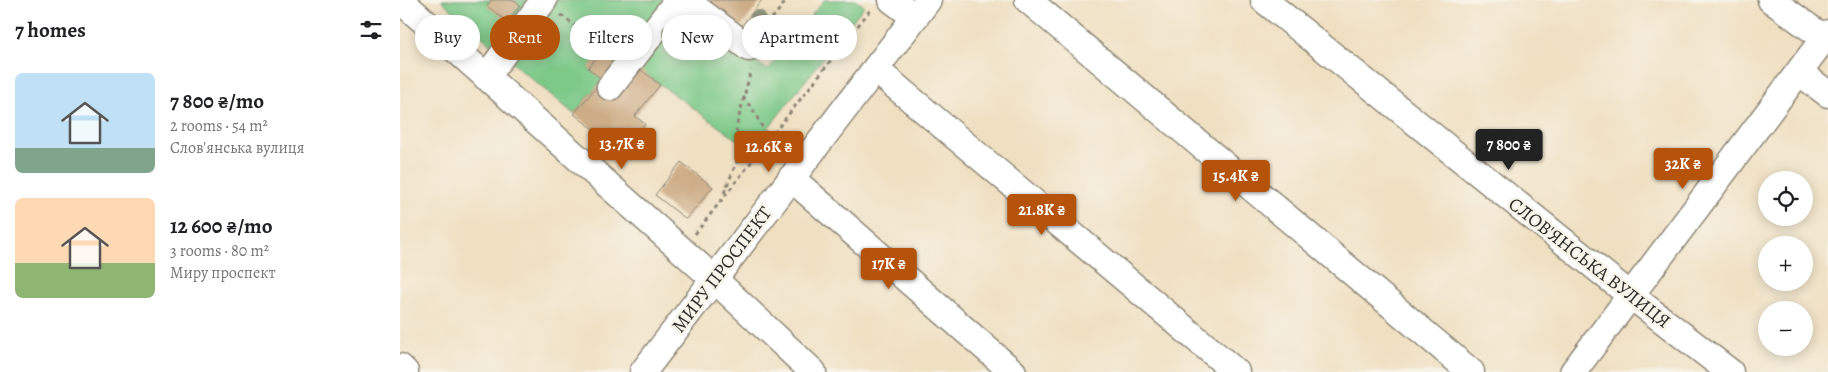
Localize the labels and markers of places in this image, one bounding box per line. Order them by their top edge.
pin: 13.7K ₴ [576,128,668,170]
pin: 7 800 ₴ [1463,128,1555,171]
pin: 12.6K ₴ [723,130,815,173]
pin: 32K ₴ [1648,148,1718,190]
pin: 15.4K ₴ [1190,160,1282,202]
pin: 21.8K ₴ [996,194,1088,236]
pin: 17K ₴ [854,248,924,290]

